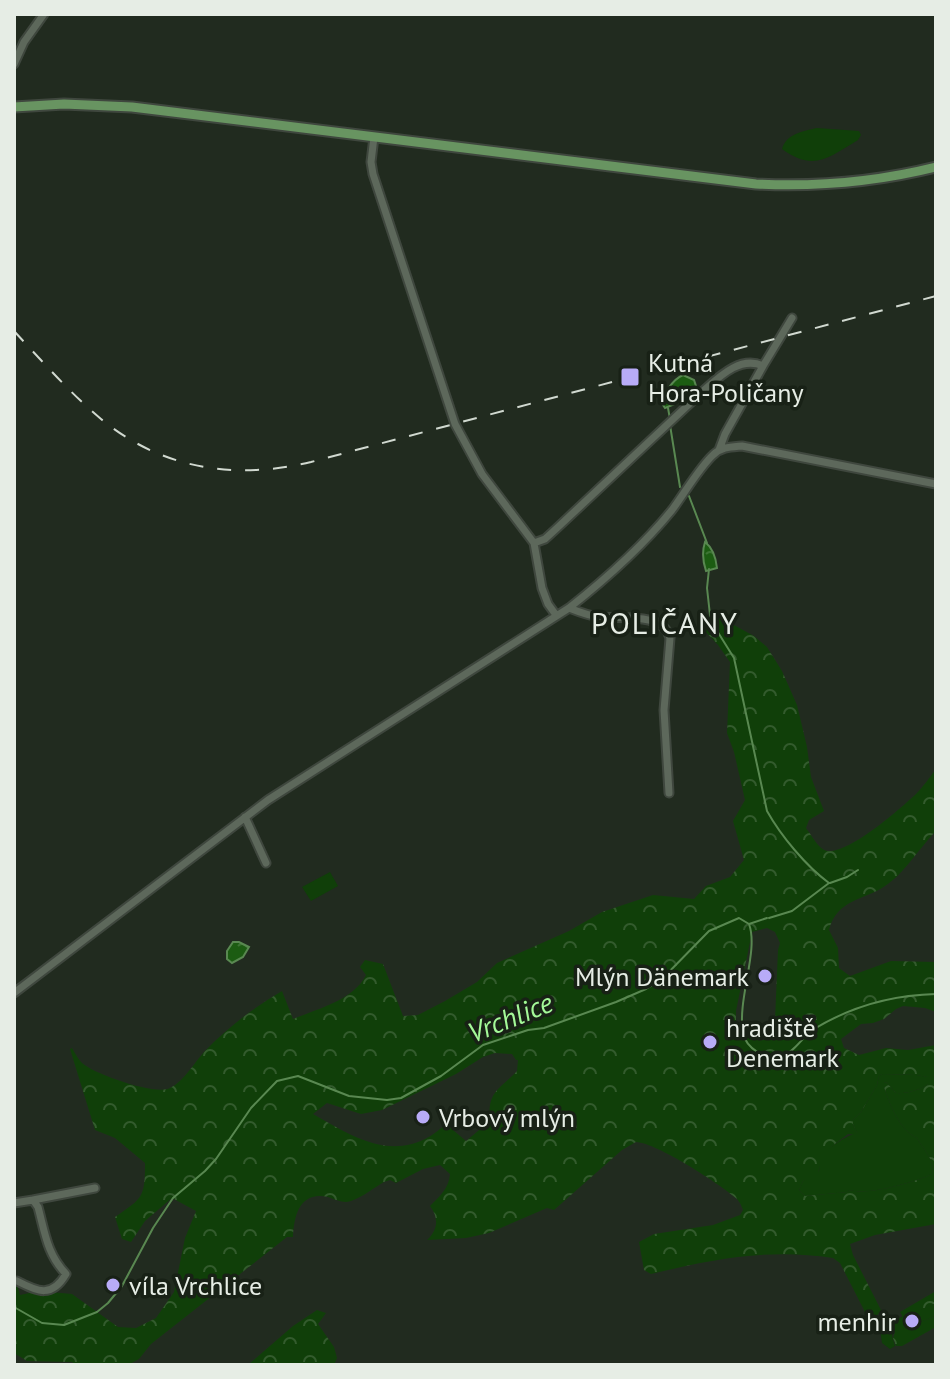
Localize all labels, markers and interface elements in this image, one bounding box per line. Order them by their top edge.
place label: Kutná Hora-Poličany [648,346,804,409]
marker: Kutná Hora-Poličany [619,366,641,388]
district label: POLIČANY [591,603,739,642]
place label: Mlýn Dänemark [575,960,750,993]
marker: Mlýn Dänemark [756,967,774,985]
water label: Vrchlice [462,983,558,1051]
place label: hradiště Denemark [726,1011,839,1074]
marker: hradiště Denemark [701,1033,719,1051]
place label: Vrbový mlýn [438,1101,575,1134]
marker: Vrbový mlýn [414,1108,432,1126]
place label: víla Vrchlice [129,1269,262,1302]
marker: víla Vrchlice [104,1276,122,1294]
place label: menhir [817,1305,896,1338]
marker: menhir [903,1312,921,1330]

